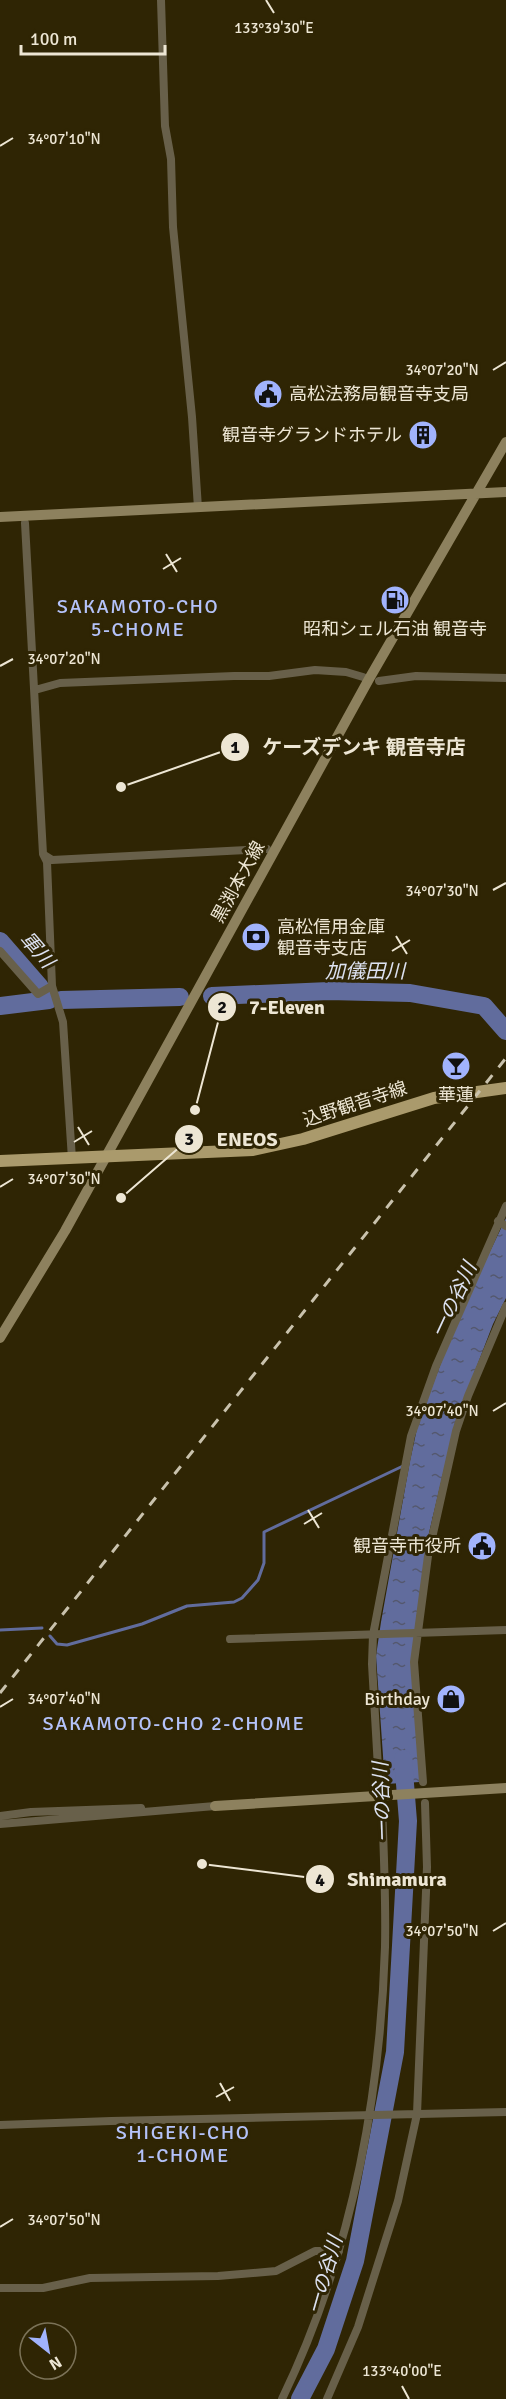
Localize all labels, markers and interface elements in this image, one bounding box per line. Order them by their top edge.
scale bar [21,18,165,56]
text: 133°39'30"E [234,19,314,37]
text: 100 m [30,28,77,50]
text: 34°07'10"N [27,130,101,148]
text: 34°07'20"N [405,361,479,379]
public building icon: 高松法務局観音寺支局 [252,378,284,410]
place label: 高松法務局観音寺支局 [289,383,469,405]
building icon: 観音寺グランドホテル [407,419,439,451]
place label: 観音寺グランドホテル [222,424,402,446]
fuel station icon: 昭和シェル石油 観音寺 [379,584,411,616]
district label: SAKAMOTO-CHO 5-CHOME [57,594,219,642]
place label: 昭和シェル石油 観音寺 [303,618,487,640]
text: 34°07'20"N [27,650,101,668]
callout: ケーズデンキ 観音寺店 [220,728,479,766]
text: ケーズデンキ 観音寺店 [262,735,466,760]
text: 1 [230,736,240,758]
street label: 黒渕本大線 [207,837,269,927]
text: 34°07'30"N [405,882,479,900]
place label: 高松信用金庫 観音寺支店 [277,916,385,959]
bank icon: 高松信用金庫 観音寺支店 [240,921,272,953]
water label: 軍川 [14,927,61,975]
water label: 加儀田川 [325,959,407,984]
callout: 7-Eleven [207,988,337,1026]
text: 7-Eleven [249,995,325,1020]
text: 2 [217,996,227,1018]
bar icon: 華蓮 [440,1050,472,1082]
street label: 込野観音寺線 [300,1077,410,1131]
place label: 華蓮 [438,1084,474,1106]
callout: ENEOS [174,1120,289,1158]
text: ENEOS [216,1127,278,1152]
text: 3 [184,1128,194,1150]
text: 34°07'30"N [27,1170,101,1188]
water label: 一の谷川 [426,1257,483,1342]
text: 34°07'40"N [405,1402,479,1420]
public building icon: 観音寺市役所 [466,1530,498,1562]
place label: 観音寺市役所 [353,1535,461,1557]
shop icon: Birthday [435,1683,467,1715]
place label: Birthday [364,1688,431,1710]
text: 34°07'40"N [27,1690,101,1708]
district label: SAKAMOTO-CHO 2-CHOME [43,1711,305,1736]
water label: 一の谷川 [368,1760,396,1842]
callout: Shimamura [305,1860,458,1898]
text: Shimamura [347,1867,447,1892]
text: 4 [315,1869,325,1891]
text: 34°07'50"N [405,1922,479,1940]
district label: SHIGEKI-CHO 1-CHOME [116,2120,250,2168]
text: 34°07'50"N [27,2211,101,2229]
water label: 一の谷川 [302,2231,349,2317]
north arrow [18,2321,78,2381]
text: N [45,2352,65,2374]
text: 133°40'00"E [362,2362,442,2380]

